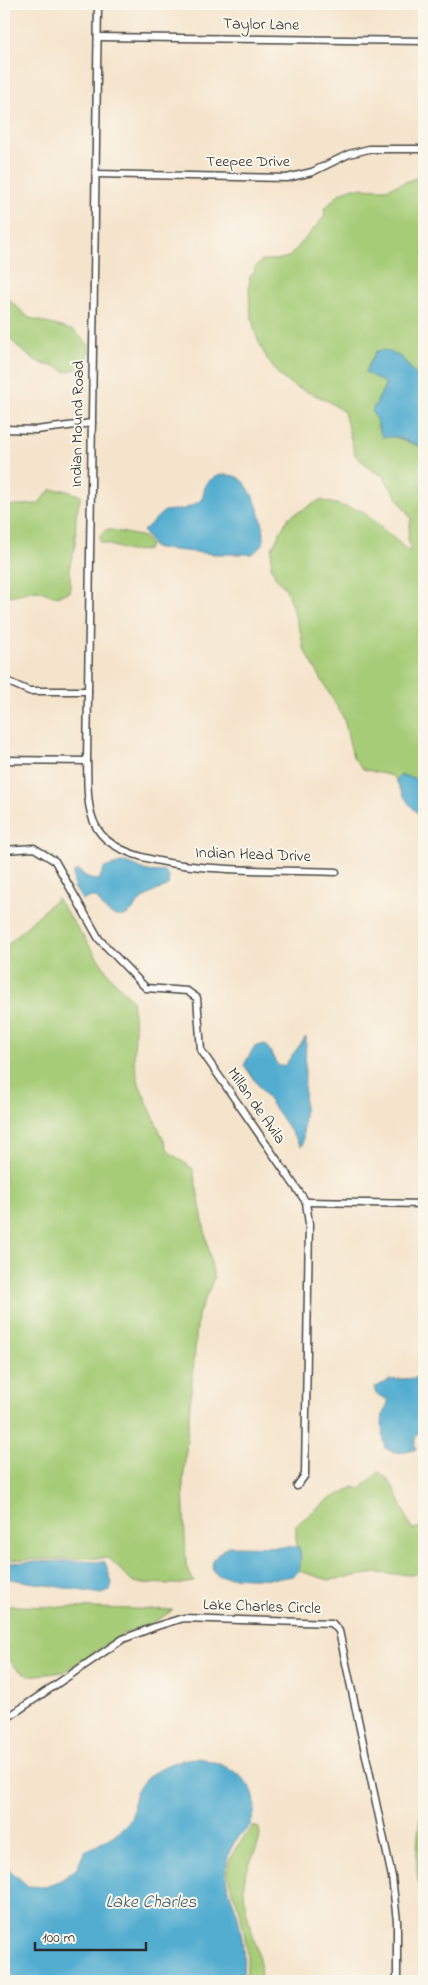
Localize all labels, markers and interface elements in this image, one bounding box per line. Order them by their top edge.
street label: Taylor Lane [223,12,300,38]
street label: Teepee Drive [206,150,291,174]
street label: Indian Mound Road [65,360,91,488]
street label: Indian Head Drive [195,841,312,869]
street label: Millan de Avila [221,1063,291,1149]
street label: Lake Charles Circle [202,1593,322,1621]
water label: Lake Charles [106,1890,197,1916]
scale bar [35,1920,146,1952]
text: 100 m [42,1927,75,1949]

